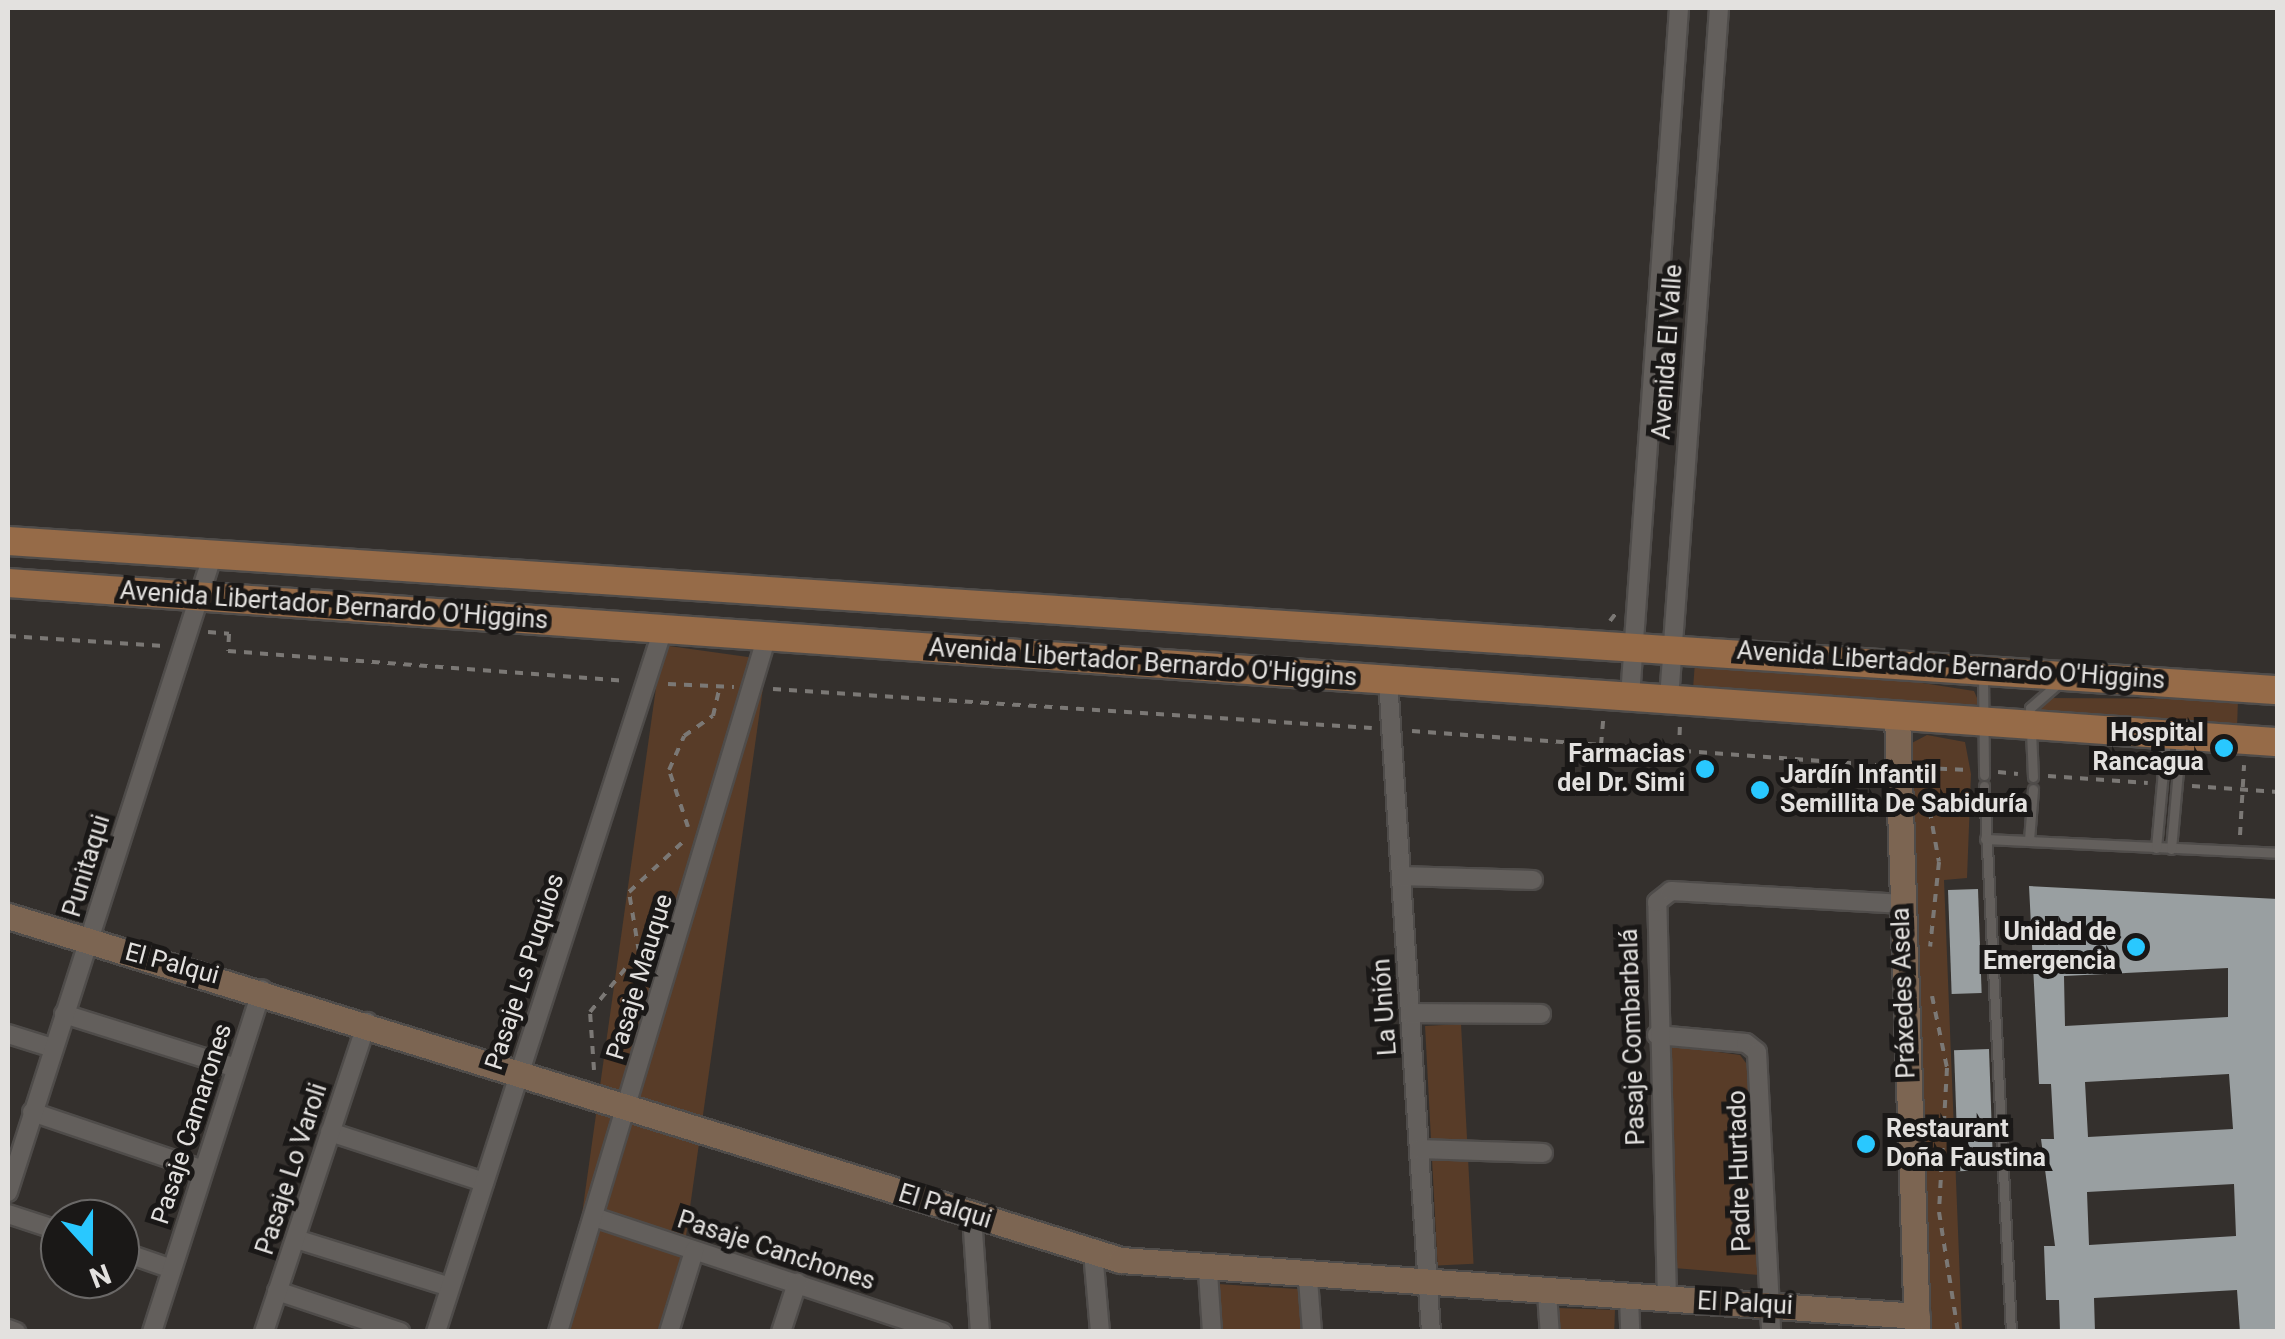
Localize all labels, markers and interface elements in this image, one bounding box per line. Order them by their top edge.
street label: Avenida El Valle [1647,263,1689,441]
street label: Avenida Libertador Bernardo O'Higgins [119,576,549,636]
street label: Avenida Libertador Bernardo O'Higgins [928,633,1358,693]
street label: Avenida Libertador Bernardo O'Higgins [1736,636,2166,696]
place label: Hospital Rancagua [2093,719,2204,778]
marker: Hospital Rancagua [2213,737,2235,759]
place label: Farmacias del Dr. Simi [1557,740,1685,799]
marker: Farmacias del Dr. Simi [1694,758,1716,780]
place label: Jardín Infantil Semillita De Sabiduría [1780,761,2028,820]
marker: Jardín Infantil Semillita De Sabiduría [1749,779,1771,801]
street label: Punitaqui [57,811,117,921]
street label: Pasaje Ls Puquios [479,870,571,1074]
street label: Pasaje Mauque [601,891,679,1063]
street label: Práxedes Asela [1886,907,1922,1079]
place label: Unidad de Emergencia [1983,918,2116,977]
street label: Pasaje Combarbalá [1614,928,1652,1146]
marker: Unidad de Emergencia [2125,936,2147,958]
street label: El Palqui [122,937,222,991]
street label: La Unión [1367,957,1403,1057]
street label: Pasaje Camarones [145,1020,239,1228]
street label: Pasaje Lo Varoli [250,1079,334,1259]
street label: Padre Hurtado [1722,1090,1758,1252]
place label: Restaurant Doña Faustina [1886,1115,2046,1174]
marker: Restaurant Doña Faustina [1855,1133,1877,1155]
street label: El Palqui [895,1179,995,1235]
north arrow [40,1199,140,1299]
street label: Pasaje Canchones [673,1205,879,1297]
text: N [85,1257,115,1295]
street label: El Palqui [1696,1287,1794,1321]

